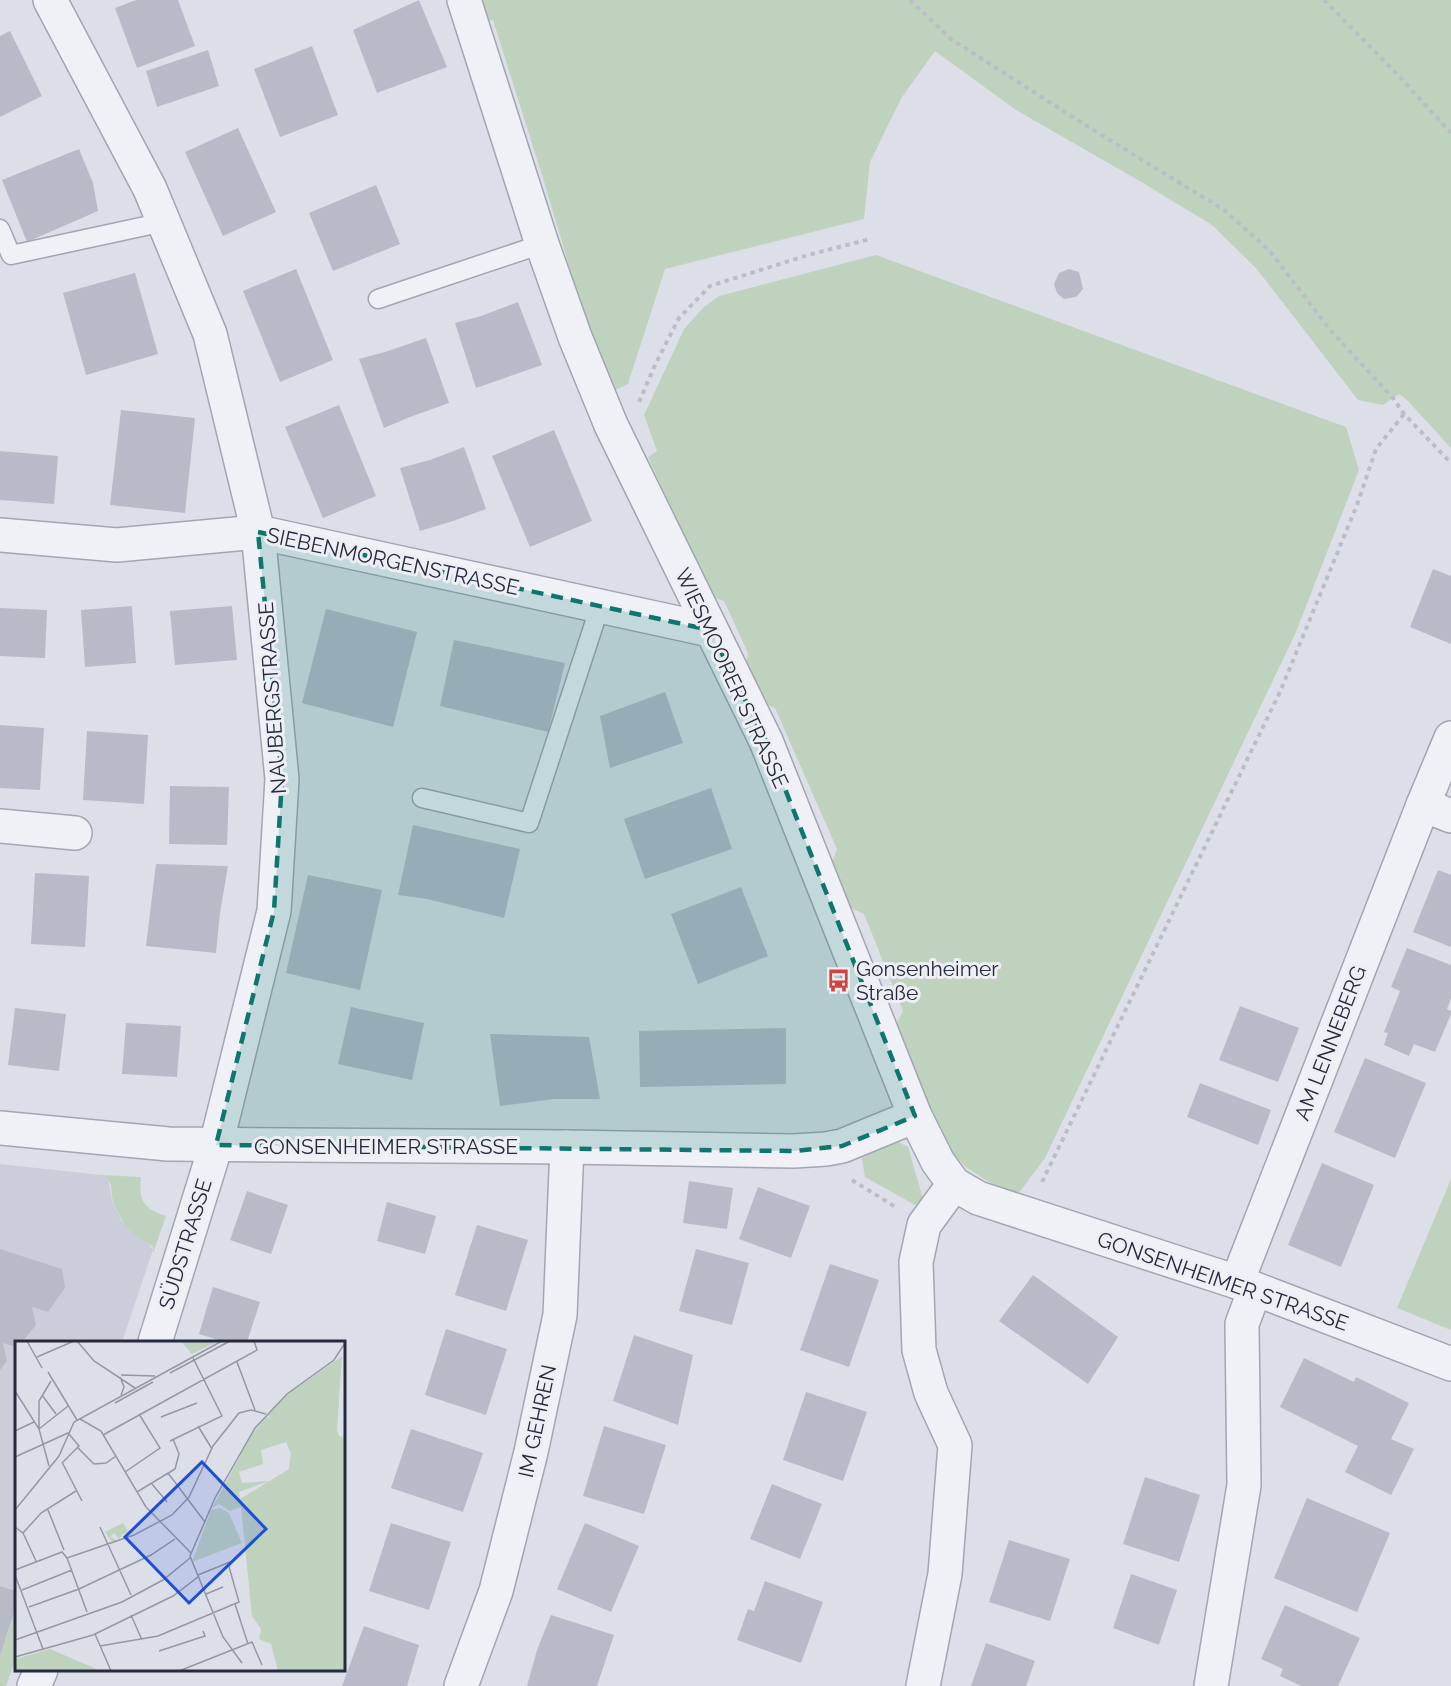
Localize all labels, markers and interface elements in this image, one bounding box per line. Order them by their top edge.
street label: SIEBENMORGENSTRASSE [265,522,521,600]
street label: WIESMOORER STRASSE [670,564,794,792]
street label: NAUBERGSTRASSE [253,601,291,795]
place label: Gonsenheimer Straße [856,956,999,1005]
street label: AM LENNEBERG [1289,962,1371,1124]
bus stop icon: Gonsenheimer Straße [825,967,851,993]
street label: GONSENHEIMER STRASSE [254,1134,518,1159]
street label: SÜDSTRASSE [153,1176,217,1312]
street label: GONSENHEIMER STRASSE [1094,1226,1352,1336]
inset map [15,1341,345,1671]
street label: IM GEHREN [513,1362,561,1480]

